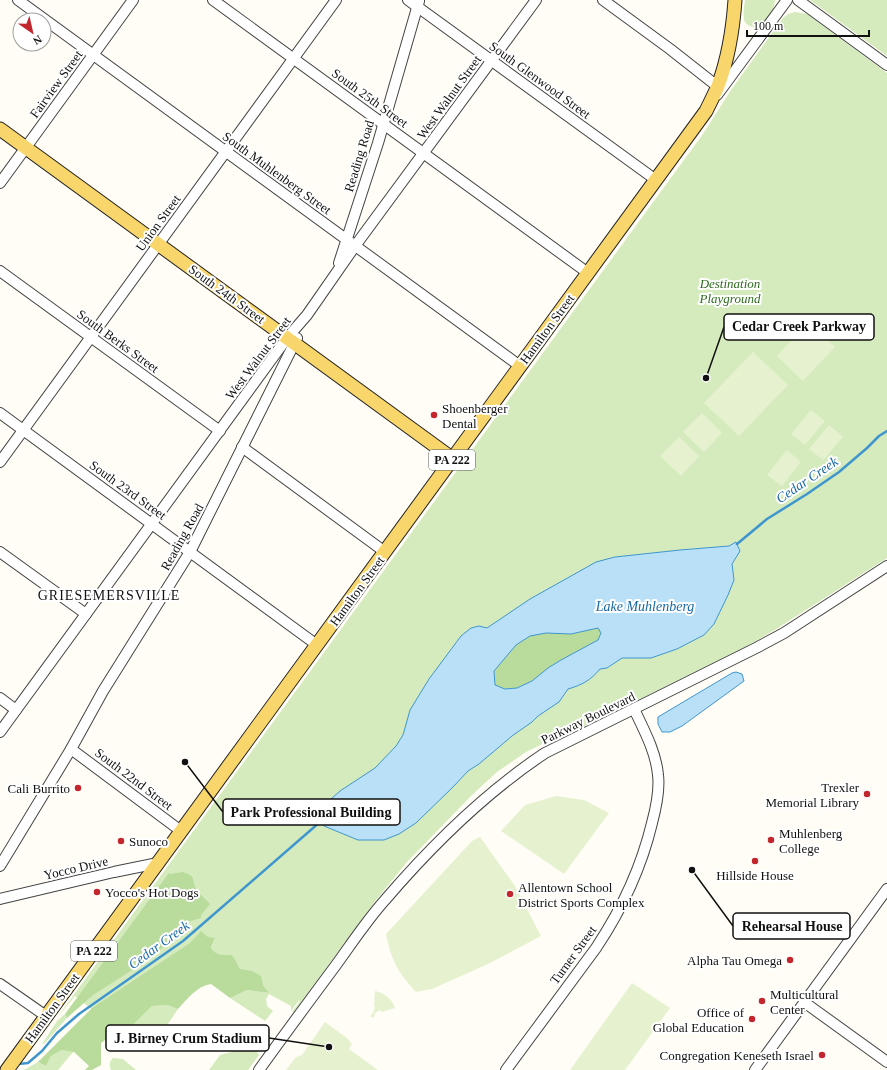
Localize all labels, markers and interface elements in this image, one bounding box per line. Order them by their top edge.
north arrow [12,12,52,52]
scale bar [747,12,869,38]
text: 100 m [753,19,784,33]
text: N [31,33,44,48]
street label: South Glenwood Street [487,38,594,122]
street label: Fairview Street [26,47,86,121]
street label: West Walnut Street [414,52,485,142]
street label: South 25th Street [329,65,411,131]
street label: Reading Road [341,118,377,194]
street label: South Muhlenberg Street [220,129,334,218]
street label: Union Street [133,192,184,254]
street label: South 24th Street [186,261,268,327]
park label: Destination Playground [699,276,761,306]
street label: Hamilton Street [517,291,578,367]
street label: South Berks Street [74,306,162,376]
street label: West Walnut Street [222,313,294,402]
callout: Cedar Creek Parkway [724,314,874,340]
text: Cedar Creek Parkway [732,319,866,334]
place label: Shoenberger Dental [442,401,508,431]
marker: Shoenberger Dental [429,410,439,420]
road number: PA 222 [429,450,475,470]
water label: Cedar Creek [773,453,841,506]
street label: South 23rd Street [87,457,170,523]
street label: Reading Road [157,501,207,573]
street label: Hamilton Street [327,553,388,629]
district label: GRIESEMERSVILLE [38,588,180,603]
water label: Lake Muhlenberg [595,599,694,614]
street label: Parkway Boulevard [538,688,638,747]
street label: South 22nd Street [92,745,176,813]
place label: Trexler Memorial Library [766,780,860,810]
place label: Cali Burrito [8,781,70,796]
marker: Cali Burrito [73,783,83,793]
marker: Trexler Memorial Library [862,789,872,799]
callout: Park Professional Building [223,799,400,825]
text: Park Professional Building [231,805,391,820]
place label: Muhlenberg College [779,826,843,856]
place label: Sunoco [129,834,168,849]
marker: Muhlenberg College [766,835,776,845]
marker: Sunoco [116,836,126,846]
street label: Yocco Drive [42,853,110,883]
marker: Hillside House [750,856,760,866]
place label: Hillside House [716,868,794,883]
place label: Allentown School District Sports Complex [518,880,645,910]
place label: Yocco's Hot Dogs [105,885,198,900]
marker: Yocco's Hot Dogs [92,887,102,897]
marker: Allentown School District Sports Complex [505,889,515,899]
callout: Rehearsal House [733,913,850,939]
water label: Cedar Creek [126,917,193,972]
text: Rehearsal House [742,919,842,934]
street label: Turner Street [547,923,599,987]
road number: PA 222 [71,941,117,961]
place label: Alpha Tau Omega [687,953,782,968]
marker: Alpha Tau Omega [785,955,795,965]
street label: Hamilton Street [22,970,83,1046]
place label: Multicultural Center [770,987,839,1017]
marker: Multicultural Center [757,996,767,1006]
place label: Office of Global Education [653,1005,745,1035]
marker: Office of Global Education [747,1014,757,1024]
callout: J. Birney Crum Stadium [106,1025,269,1051]
text: J. Birney Crum Stadium [114,1031,262,1046]
place label: Congregation Keneseth Israel [659,1048,814,1063]
marker: Congregation Keneseth Israel [817,1050,827,1060]

